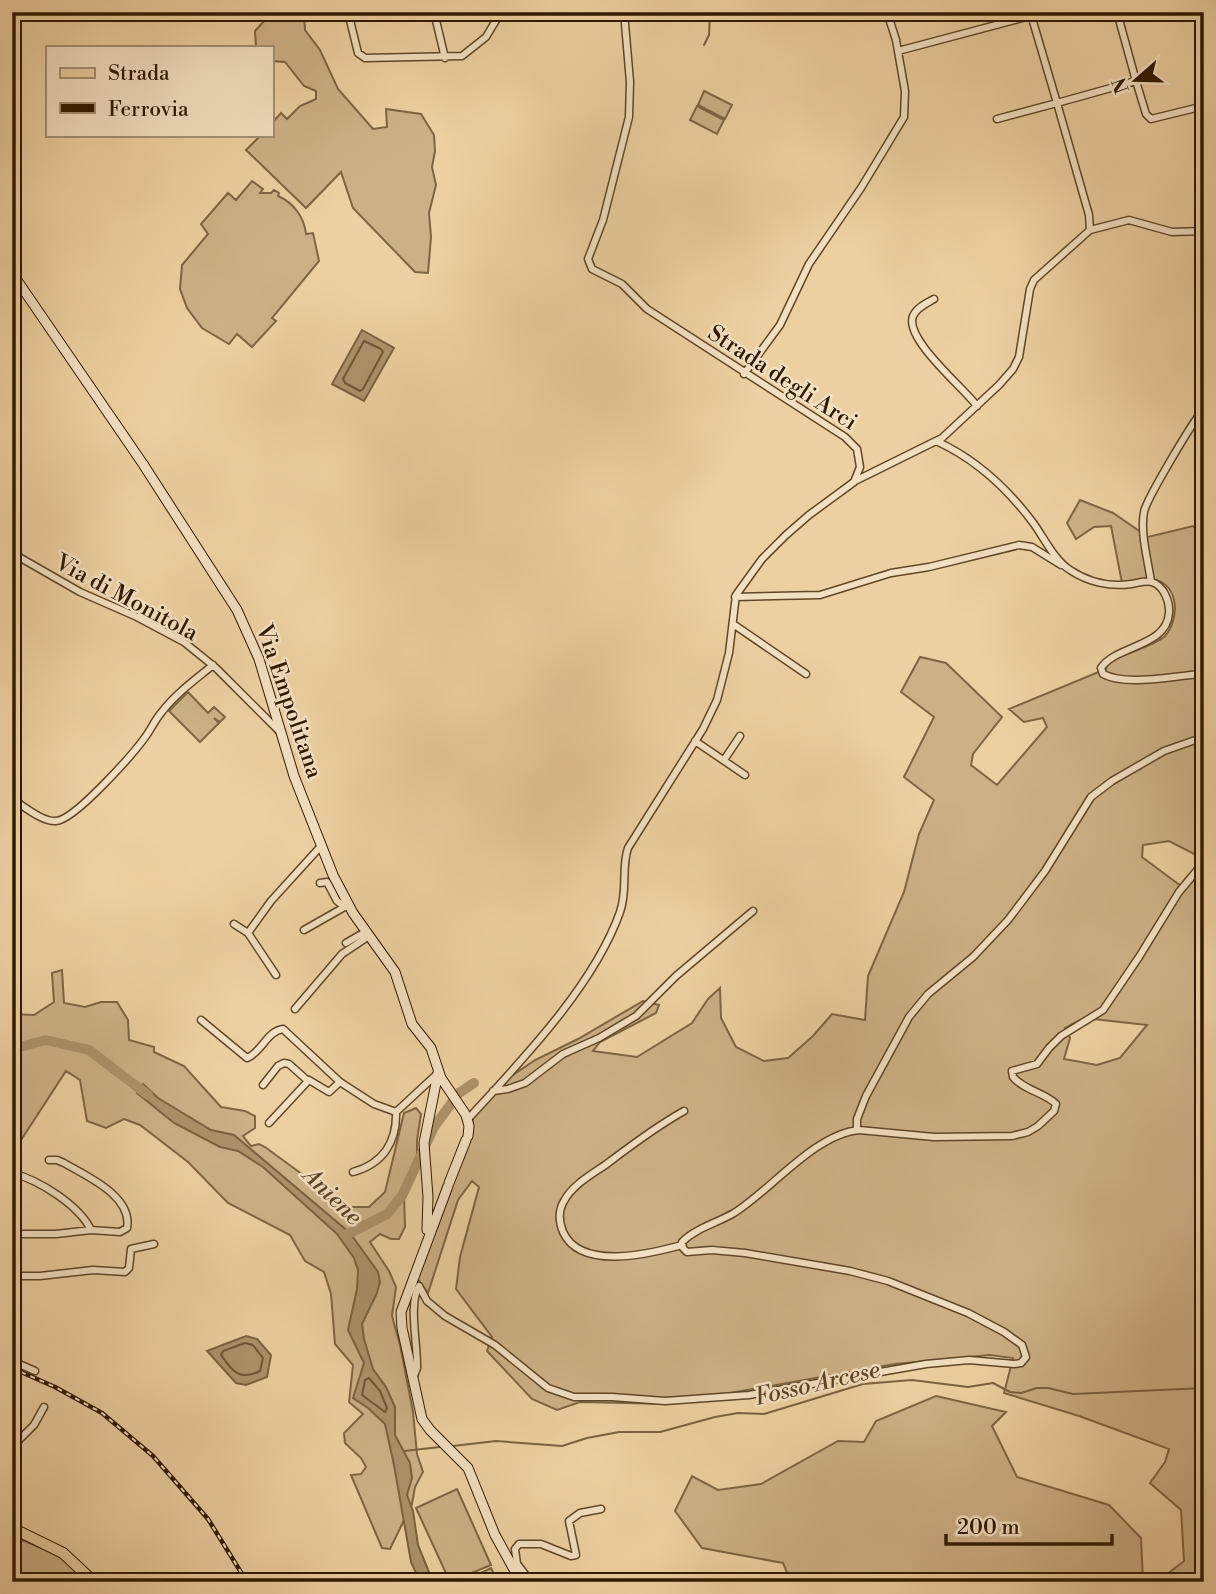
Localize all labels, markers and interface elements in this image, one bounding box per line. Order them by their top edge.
legend [46,46,273,136]
north arrow [1100,46,1170,116]
text: Strada [108,61,170,87]
text: N [1107,74,1135,97]
text: Ferrovia [108,97,189,123]
street label: Strada degli Arci [702,319,862,437]
street label: Via di Monitola [49,548,203,648]
street label: Via Empolitana [249,620,329,782]
water label: Aniene [294,1159,368,1232]
water label: Fosso Arcese [751,1355,883,1413]
scale bar [946,1503,1113,1547]
text: 200 m [957,1515,1020,1541]

